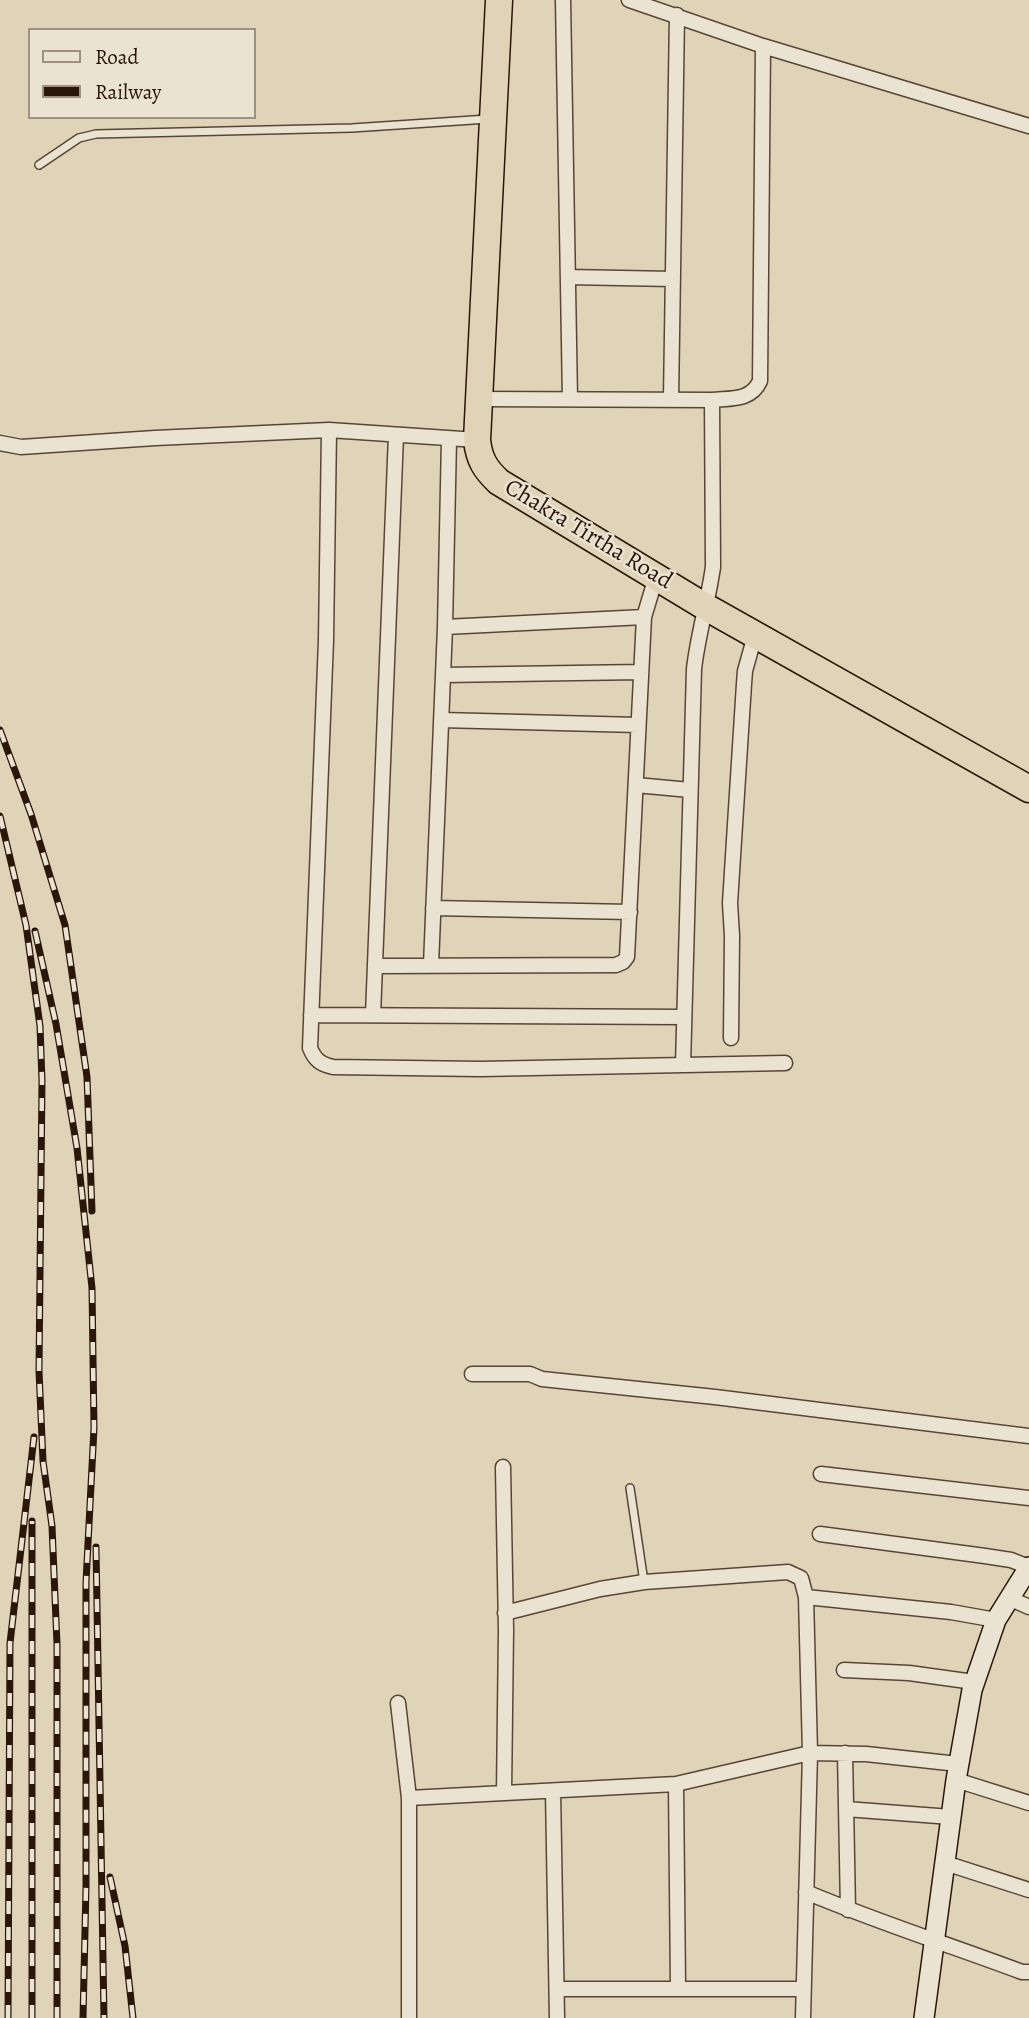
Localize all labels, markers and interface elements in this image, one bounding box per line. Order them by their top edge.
legend [28,28,256,119]
text: Road [95,43,139,71]
text: Railway [95,78,161,106]
street label: Chakra Tirtha Road [499,474,677,596]

